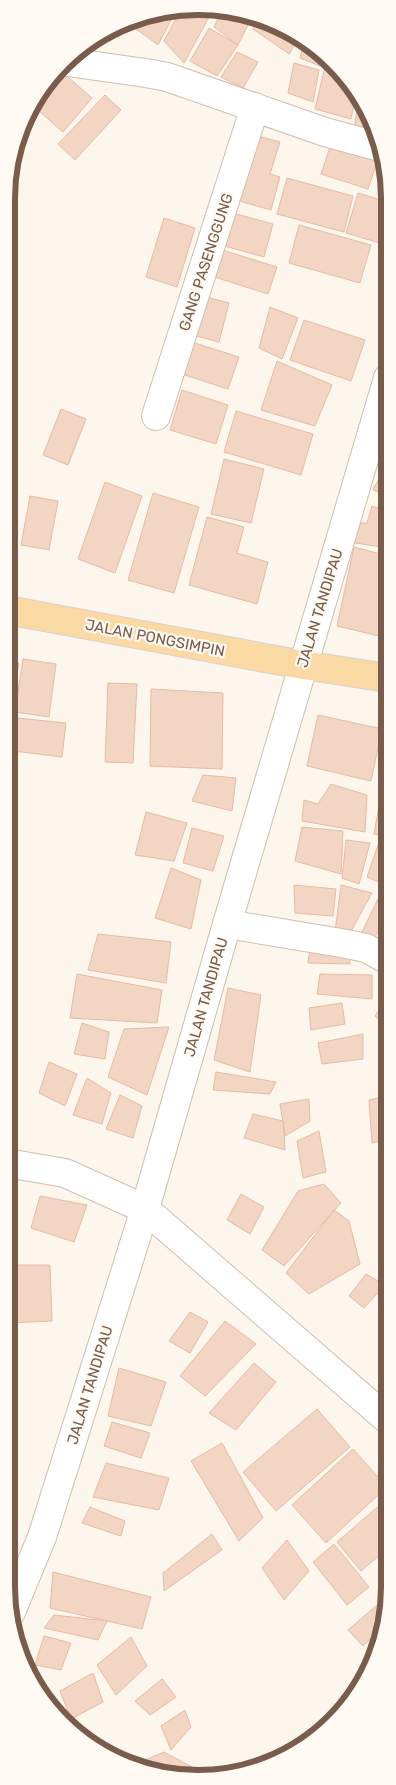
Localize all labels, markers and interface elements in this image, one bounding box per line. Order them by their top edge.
street label: GANG PASENGGUNG [175,191,237,333]
street label: JALAN TANDIPAU [293,546,347,670]
street label: JALAN PONGSIMPIN [84,616,226,660]
street label: JALAN TANDIPAU [180,935,232,1059]
street label: JALAN TANDIPAU [63,1323,117,1447]

